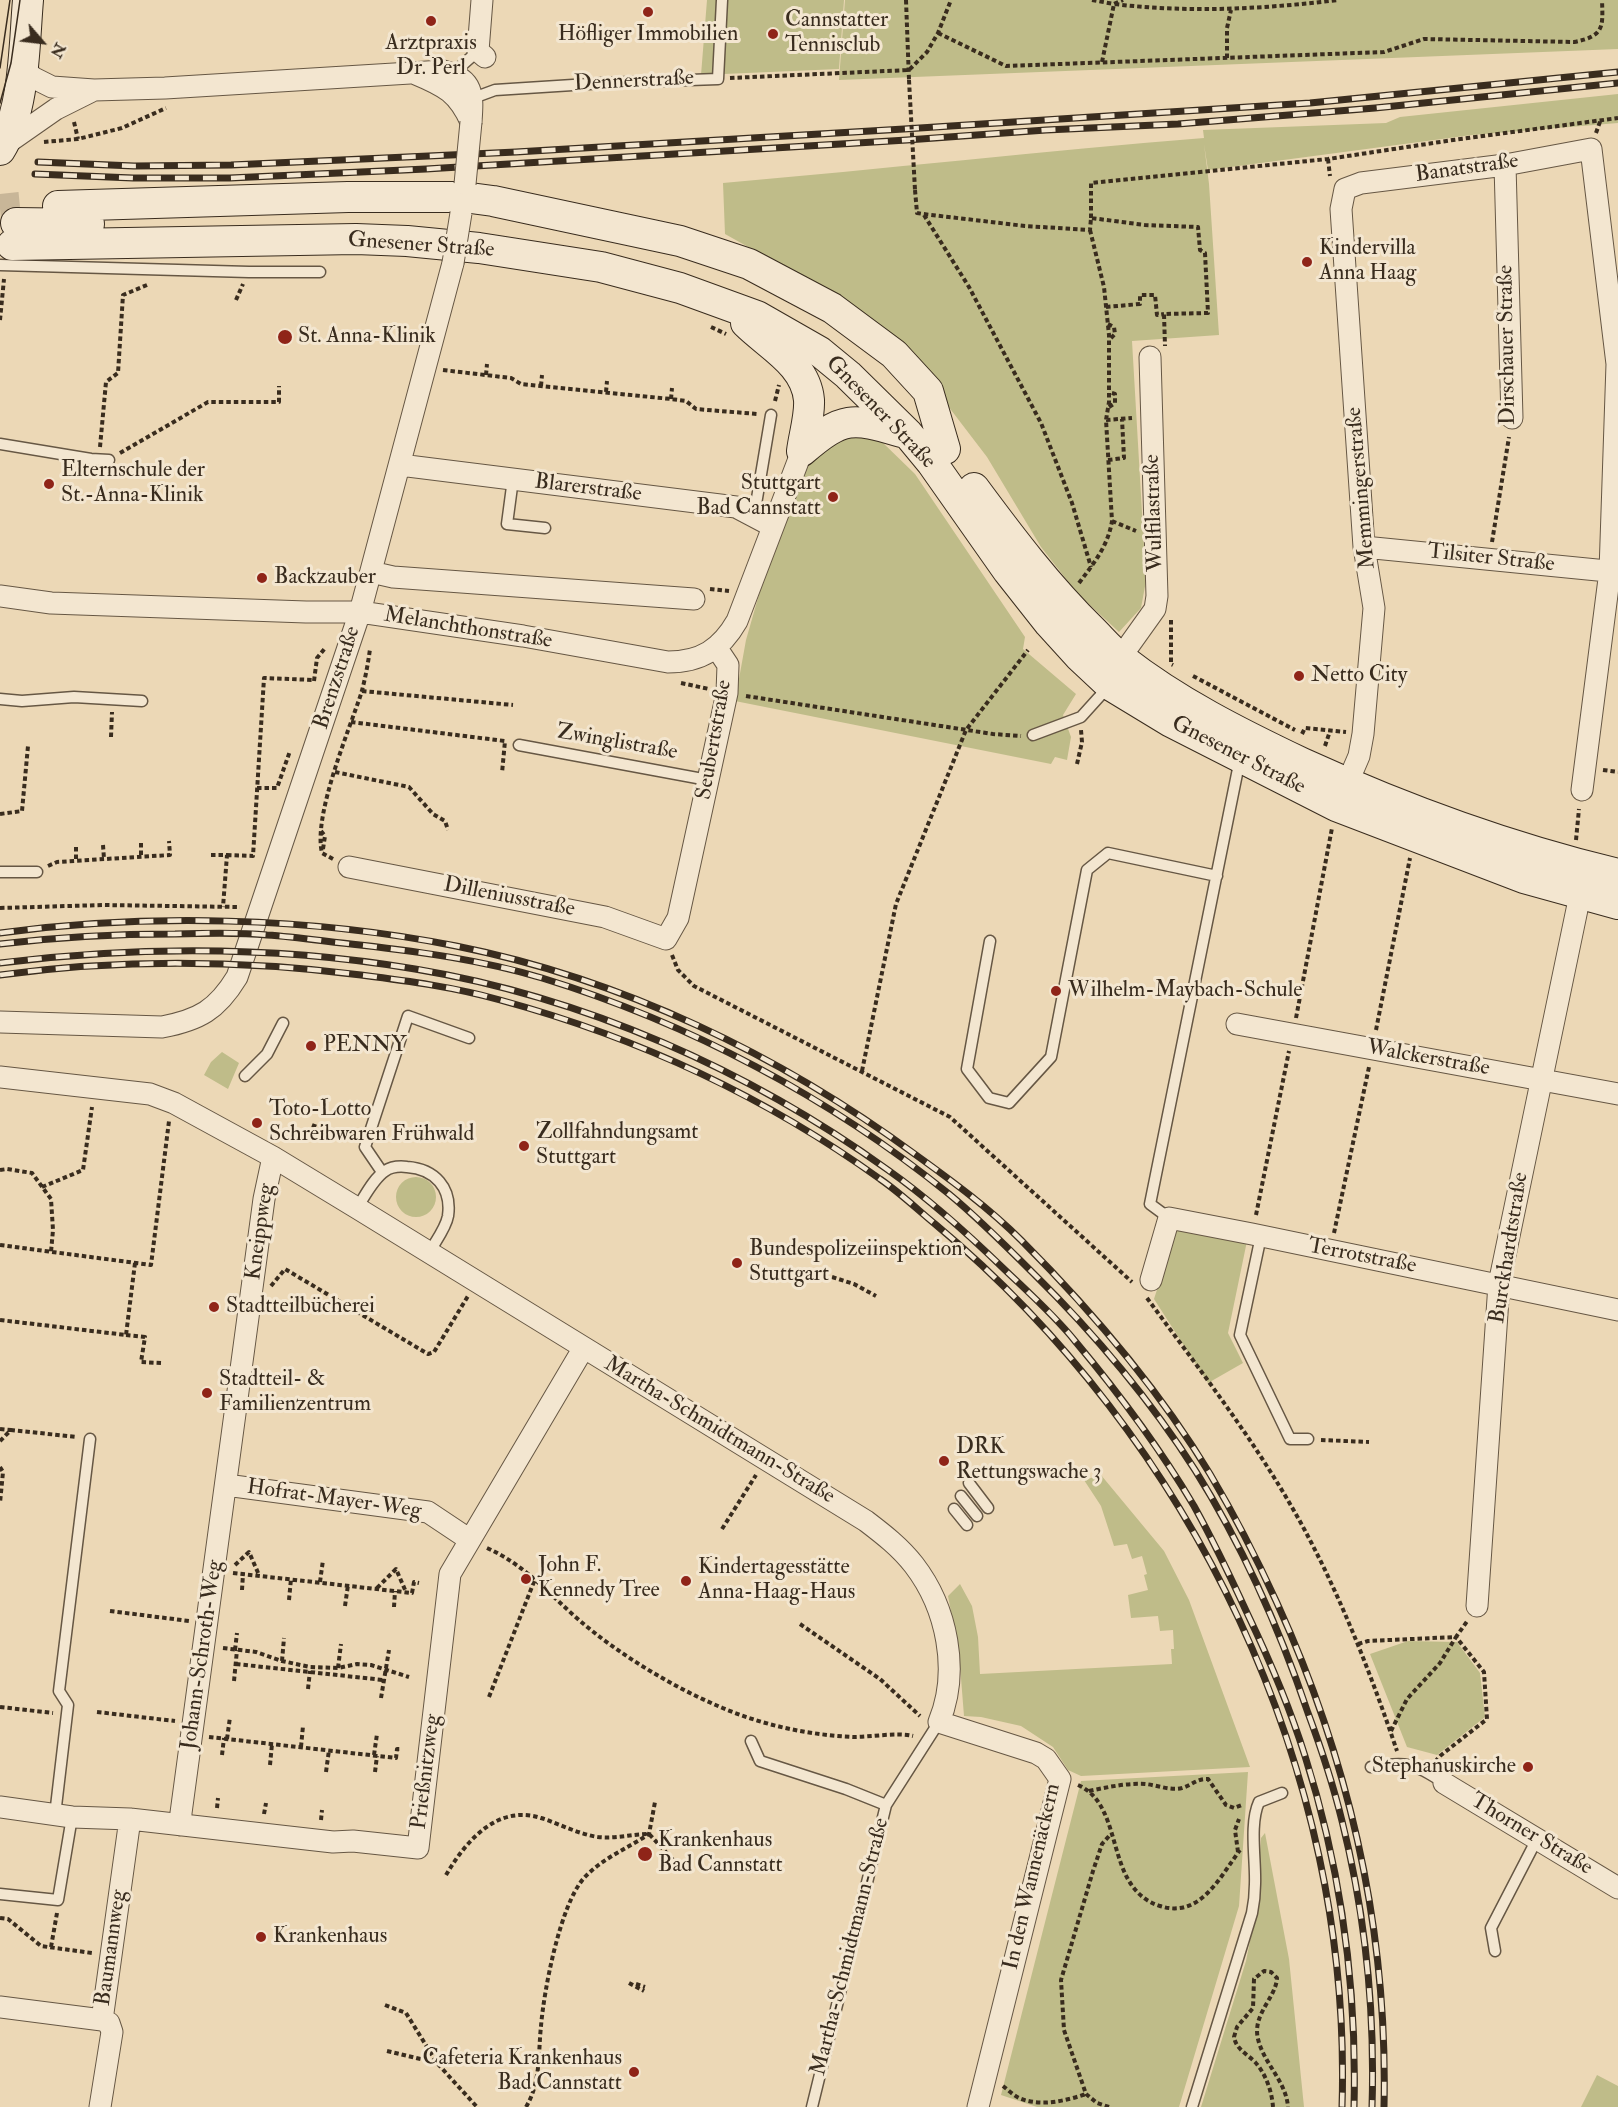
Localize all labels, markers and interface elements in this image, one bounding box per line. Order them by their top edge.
marker: Höfliger Immobilien [641,5,655,19]
place label: Cannstatter Tennisclub [785,8,888,60]
north arrow [12,12,72,72]
marker: Arztpraxis Dr. Perl [424,14,438,28]
place label: Höfliger Immobilien [558,22,738,48]
marker: Cannstatter Tennisclub [766,27,780,41]
place label: Arztpraxis Dr. Perl [385,31,477,82]
text: N [46,39,70,61]
street label: Dennerstraße [573,66,695,98]
street label: Banatstraße [1414,149,1520,189]
street label: Gnesener Straße [347,228,495,264]
place label: Kindervilla Anna Haag [1319,236,1416,288]
marker: Kindervilla Anna Haag [1300,255,1314,269]
street label: Dirschauer Straße [1493,265,1523,425]
place label: St. Anna-Klinik [298,324,436,350]
marker: St. Anna-Klinik [276,328,294,346]
street label: Gnesener Straße [820,351,940,475]
street label: Memmingerstraße [1342,406,1382,570]
street label: Wulfilastraße [1140,454,1170,572]
place label: Elternschule der St.-Anna-Klinik [61,458,205,510]
street label: Blarerstraße [533,469,643,509]
place label: Stuttgart Bad Cannstatt [696,471,821,522]
marker: Elternschule der St.-Anna-Klinik [42,477,56,491]
marker: Stuttgart Bad Cannstatt [826,490,840,504]
street label: Tilsiter Straße [1426,539,1556,579]
place label: Backzauber [274,565,376,591]
marker: Backzauber [255,571,269,585]
street label: Melanchthonstraße [382,603,554,655]
street label: Brenzstraße [309,623,367,733]
place label: Netto City [1311,663,1407,689]
marker: Netto City [1292,669,1306,683]
street label: Seubertstraße [691,678,739,802]
street label: Gnesener Straße [1167,711,1309,801]
street label: Zwinglistraße [554,719,680,767]
street label: Dilleniusstraße [441,872,577,924]
place label: Wilhelm-Maybach-Schule [1068,978,1302,1004]
marker: Wilhelm-Maybach-Schule [1049,984,1063,998]
place label: PENNY [323,1033,407,1059]
street label: Walckerstraße [1364,1035,1492,1083]
marker: PENNY [304,1039,318,1053]
place label: Toto-Lotto Schreibwaren Frühwald [269,1097,474,1148]
marker: Toto-Lotto Schreibwaren Frühwald [250,1116,264,1130]
place label: Zollfahndungsamt Stuttgart [536,1120,698,1172]
marker: Zollfahndungsamt Stuttgart [517,1139,531,1153]
street label: Burckhardtstraße [1485,1171,1535,1325]
street label: Kneippweg [241,1182,281,1282]
street label: Terrotstraße [1306,1234,1418,1280]
place label: Bundespolizeiinspektion Stuttgart [749,1237,963,1288]
marker: Bundespolizeiinspektion Stuttgart [730,1256,744,1270]
place label: Stadtteilbücherei [226,1294,375,1320]
marker: Stadtteilbücherei [207,1300,221,1314]
street label: Martha-Schmidtmann-Straße [599,1352,839,1510]
place label: Stadtteil- & Familienzentrum [219,1367,371,1418]
marker: Stadtteil- & Familienzentrum [200,1386,214,1400]
place label: DRK Rettungswache 3 [956,1435,1101,1486]
marker: DRK Rettungswache 3 [937,1454,951,1468]
street label: Hofrat-Mayer-Weg [245,1475,423,1525]
place label: John F. Kennedy Tree [538,1553,660,1604]
place label: Kindertagesstätte Anna-Haag-Haus [698,1555,855,1606]
street label: Johann-Schroth-Weg [177,1558,229,1752]
marker: John F. Kennedy Tree [519,1572,533,1586]
marker: Kindertagesstätte Anna-Haag-Haus [679,1574,693,1588]
street label: Prießnitzweg [407,1713,447,1831]
place label: Stephanuskirche [1372,1754,1516,1780]
marker: Stephanuskirche [1521,1760,1535,1774]
street label: In den Wannenäckern [999,1781,1067,1973]
street label: Thorner Straße [1465,1788,1597,1882]
street label: Martha-Schmidtmann-Straße [806,1815,896,2079]
place label: Krankenhaus Bad Cannstatt [658,1828,783,1880]
marker: Krankenhaus Bad Cannstatt [636,1845,654,1863]
street label: Baumannweg [91,1888,133,2008]
place label: Krankenhaus [273,1924,387,1950]
marker: Krankenhaus [254,1930,268,1944]
place label: Cafeteria Krankenhaus Bad Cannstatt [422,2046,622,2098]
marker: Cafeteria Krankenhaus Bad Cannstatt [627,2065,641,2079]

